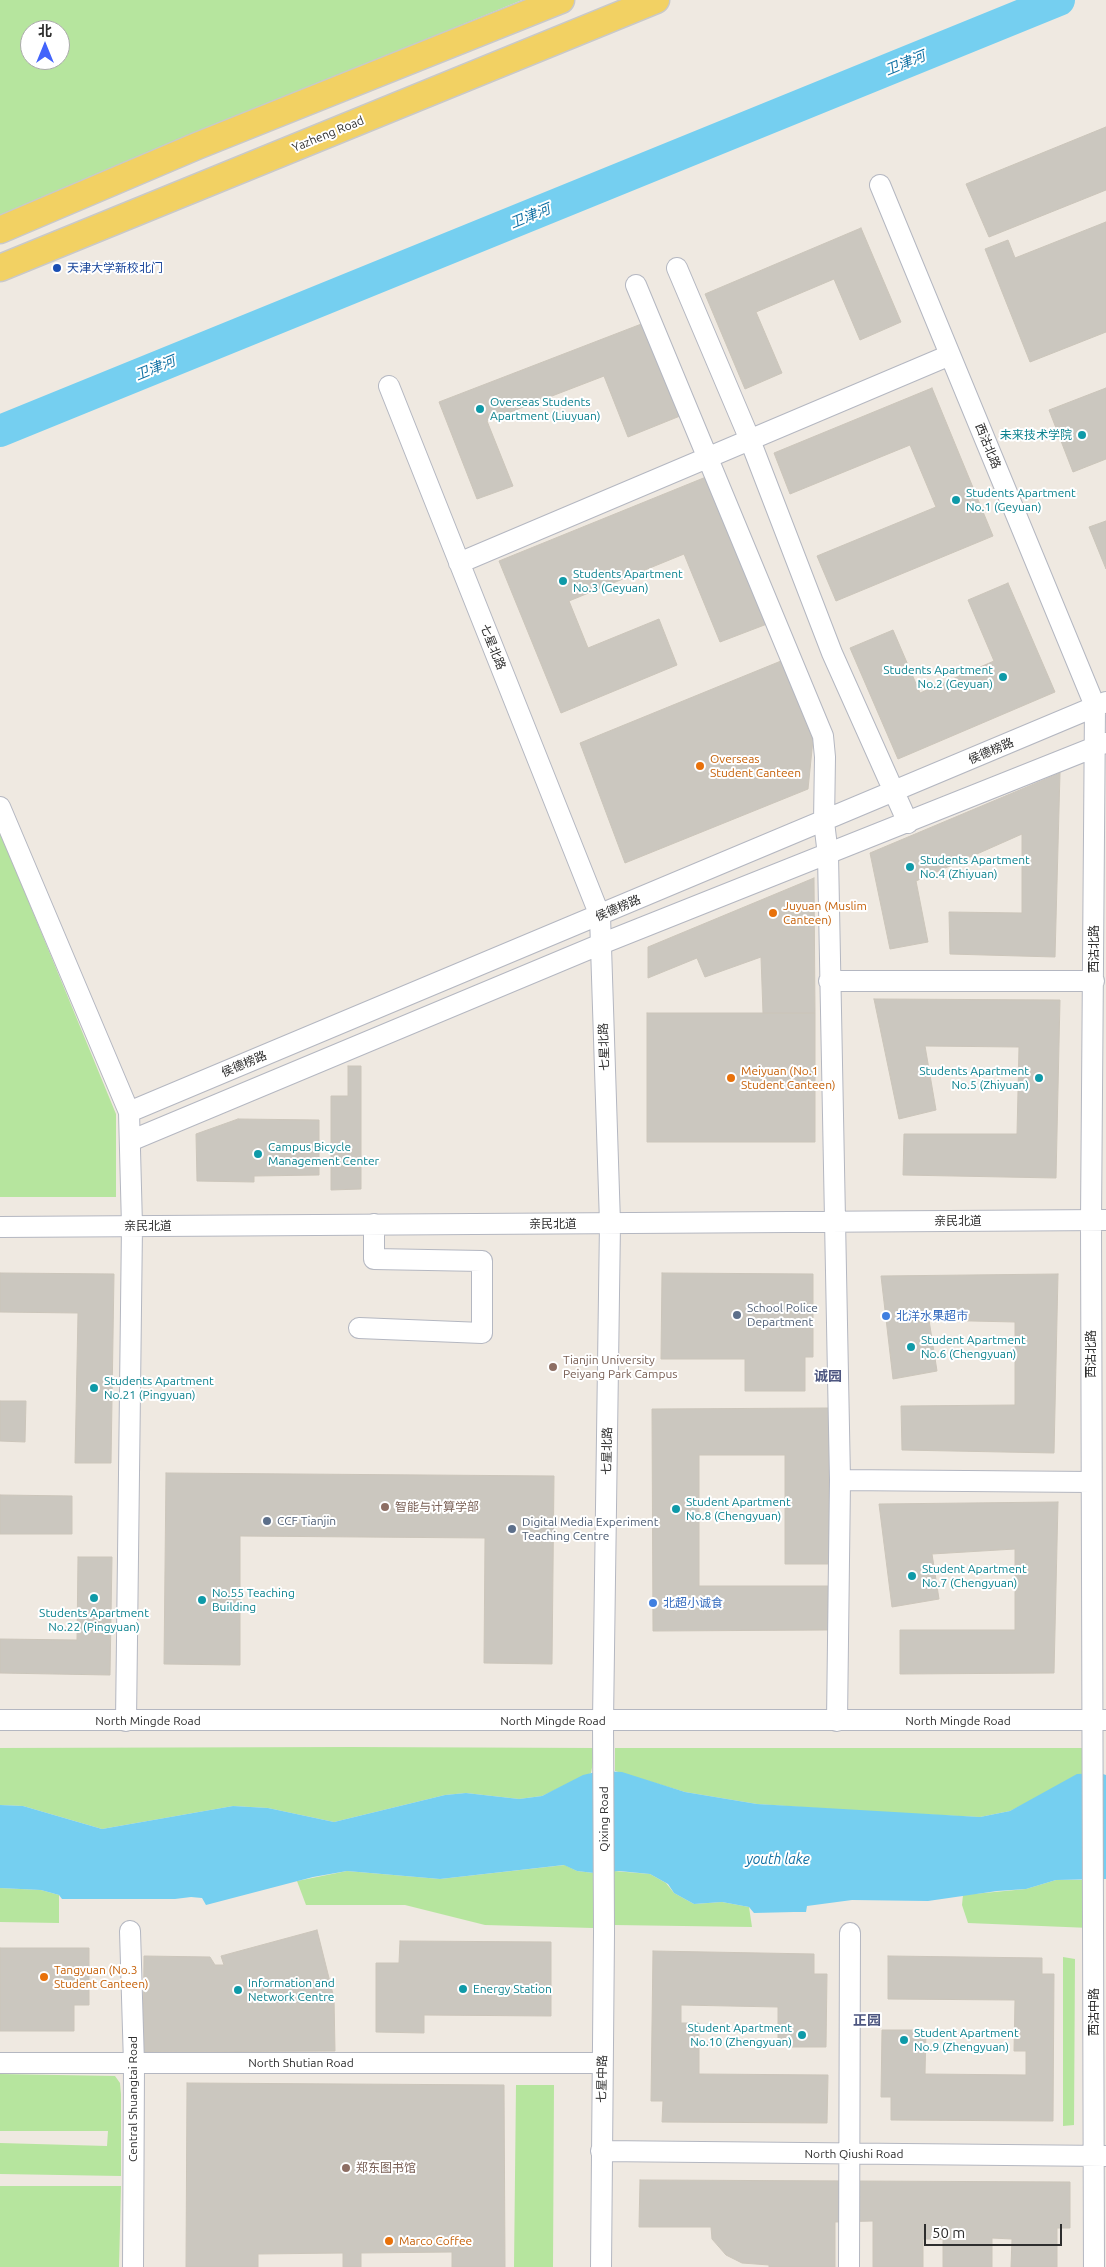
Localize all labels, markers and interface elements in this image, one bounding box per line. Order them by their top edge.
north arrow [20,20,70,70]
text: 北 [38,23,52,39]
water label: 卫津河 [882,47,928,79]
street label: Yazheng Road [290,113,366,155]
water label: 卫津河 [507,200,553,232]
place label: 天津大学新校北门 [67,261,163,275]
marker: 天津大学新校北门 [51,262,63,274]
water label: 卫津河 [132,352,178,384]
place label: Overseas Students Apartment (Liuyuan) [490,395,600,423]
marker: Overseas Students Apartment (Liuyuan) [474,403,486,415]
street label: 西沽北路 [972,421,1004,471]
place label: 未来技术学院 [1000,428,1072,442]
marker: 未来技术学院 [1076,429,1088,441]
place label: Students Apartment No.1 (Geyuan) [966,486,1076,514]
marker: Students Apartment No.1 (Geyuan) [950,494,962,506]
place label: Students Apartment No.3 (Geyuan) [573,567,683,595]
marker: Students Apartment No.3 (Geyuan) [557,575,569,587]
street label: 七星北路 [477,622,509,672]
place label: Students Apartment No.2 (Geyuan) [883,663,993,691]
marker: Students Apartment No.2 (Geyuan) [997,671,1009,683]
street label: 侯德榜路 [966,735,1016,767]
place label: Overseas Student Canteen [710,752,801,780]
marker: Overseas Student Canteen [694,760,706,772]
place label: Students Apartment No.4 (Zhiyuan) [920,853,1030,881]
marker: Students Apartment No.4 (Zhiyuan) [904,861,916,873]
street label: 侯德榜路 [593,892,643,924]
place label: Juyuan (Muslim Canteen) [783,899,867,927]
marker: Juyuan (Muslim Canteen) [767,907,779,919]
street label: 西沽北路 [1087,925,1101,973]
street label: 七星北路 [596,1023,612,1071]
street label: 侯德榜路 [219,1048,269,1080]
place label: Meiyuan (No.1 Student Canteen) [741,1064,836,1092]
place label: Students Apartment No.5 (Zhiyuan) [919,1064,1029,1092]
marker: Meiyuan (No.1 Student Canteen) [725,1072,737,1084]
marker: Students Apartment No.5 (Zhiyuan) [1033,1072,1045,1084]
place label: Campus Bicycle Management Center [268,1140,379,1168]
marker: Campus Bicycle Management Center [252,1148,264,1160]
street label: 亲民北道 [934,1214,982,1228]
street label: 亲民北道 [529,1217,577,1231]
street label: 亲民北道 [124,1219,172,1233]
place label: School Police Department [747,1301,818,1329]
marker: School Police Department [731,1309,743,1321]
place label: 北洋水果超市 [896,1309,968,1323]
marker: 北洋水果超市 [880,1310,892,1322]
street label: 西沽北路 [1084,1330,1098,1378]
place label: Student Apartment No.6 (Chengyuan) [921,1333,1026,1361]
marker: Student Apartment No.6 (Chengyuan) [905,1341,917,1353]
place label: Tianjin University Peiyang Park Campus [563,1353,677,1381]
marker: Tianjin University Peiyang Park Campus [547,1361,559,1373]
district label: 诚园 [814,1368,842,1384]
place label: Students Apartment No.21 (Pingyuan) [104,1374,214,1402]
marker: Students Apartment No.21 (Pingyuan) [88,1382,100,1394]
street label: 七星北路 [599,1427,615,1475]
place label: Student Apartment No.8 (Chengyuan) [686,1495,791,1523]
place label: 智能与计算学部 [395,1500,479,1514]
marker: 智能与计算学部 [379,1501,391,1513]
marker: Student Apartment No.8 (Chengyuan) [670,1503,682,1515]
place label: CCF Tianjin [277,1514,336,1528]
marker: CCF Tianjin [261,1515,273,1527]
place label: Digital Media Experiment Teaching Centre [522,1515,658,1543]
marker: Digital Media Experiment Teaching Centre [506,1523,518,1535]
place label: Student Apartment No.7 (Chengyuan) [922,1562,1027,1590]
marker: Student Apartment No.7 (Chengyuan) [906,1570,918,1582]
place label: No.55 Teaching Building [212,1586,295,1614]
marker: Students Apartment No.22 (Pingyuan) [88,1592,100,1604]
marker: No.55 Teaching Building [196,1594,208,1606]
place label: 北超小诚食 [663,1596,723,1610]
marker: 北超小诚食 [647,1597,659,1609]
place label: Students Apartment No.22 (Pingyuan) [39,1606,149,1634]
street label: North Mingde Road [95,1714,201,1728]
street label: North Mingde Road [500,1714,606,1728]
street label: North Mingde Road [905,1714,1011,1728]
street label: Qixing Road [597,1786,611,1852]
water label: youth lake [746,1851,810,1867]
place label: Tangyuan (No.3 Student Canteen) [54,1963,149,1991]
marker: Tangyuan (No.3 Student Canteen) [38,1971,50,1983]
place label: Information and Network Centre [248,1976,335,2004]
place label: Energy Station [473,1982,552,1996]
marker: Energy Station [457,1983,469,1995]
marker: Information and Network Centre [232,1984,244,1996]
street label: 西沽中路 [1087,1988,1101,2036]
district label: 正园 [853,2012,881,2028]
place label: Student Apartment No.10 (Zhengyuan) [687,2021,792,2049]
place label: Student Apartment No.9 (Zhengyuan) [914,2026,1019,2054]
marker: Student Apartment No.10 (Zhengyuan) [796,2029,808,2041]
marker: Student Apartment No.9 (Zhengyuan) [898,2034,910,2046]
street label: Central Shuangtai Road [126,2036,140,2162]
street label: 七星中路 [594,2055,610,2103]
street label: North Shutian Road [248,2056,354,2070]
street label: North Qiushi Road [805,2147,903,2161]
place label: 郑东图书馆 [356,2161,416,2175]
marker: 郑东图书馆 [340,2162,352,2174]
scale bar [926,2214,1064,2246]
text: 50 m [932,2224,965,2241]
place label: Marco Coffee [399,2234,472,2248]
marker: Marco Coffee [383,2235,395,2247]

